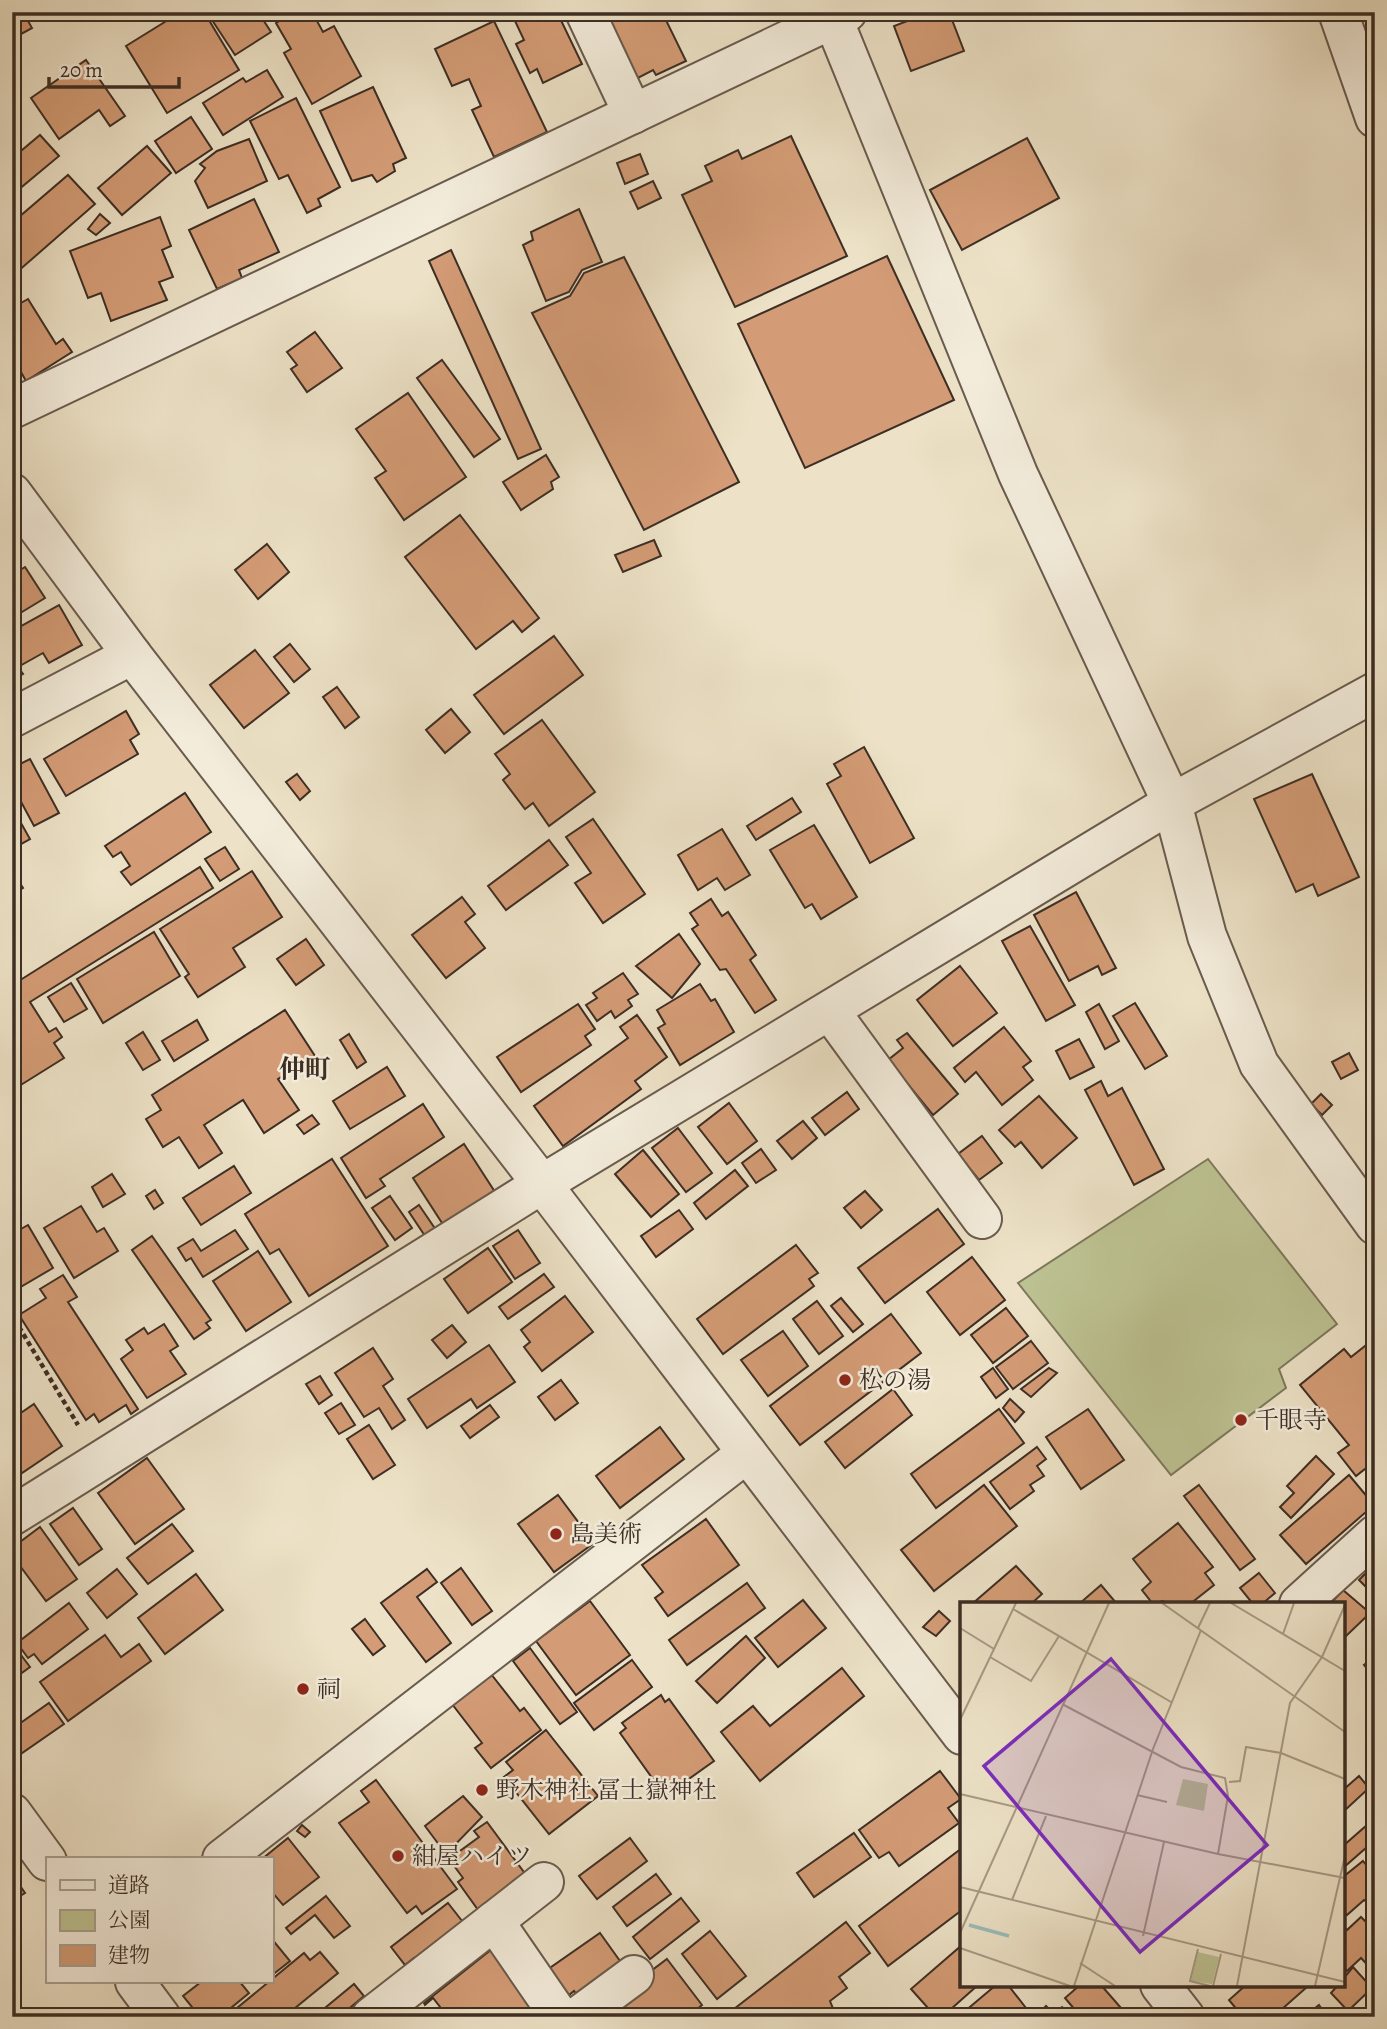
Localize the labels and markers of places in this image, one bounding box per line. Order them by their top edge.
place label: 松の湯 [859,1364,931,1396]
marker: 松の湯 [837,1372,853,1388]
place label: 千眼寺 [1255,1404,1327,1436]
marker: 千眼寺 [1233,1412,1249,1428]
place label: 島美術 [570,1518,642,1550]
marker: 島美術 [548,1526,564,1542]
place label: 祠 [317,1673,341,1705]
marker: 祠 [295,1681,311,1697]
place label: 野木神社 冨士嶽神社 [496,1774,717,1806]
marker: 野木神社 冨士嶽神社 [474,1782,490,1798]
place label: 紺屋ハイツ [412,1840,532,1872]
marker: 紺屋ハイツ [390,1848,406,1864]

